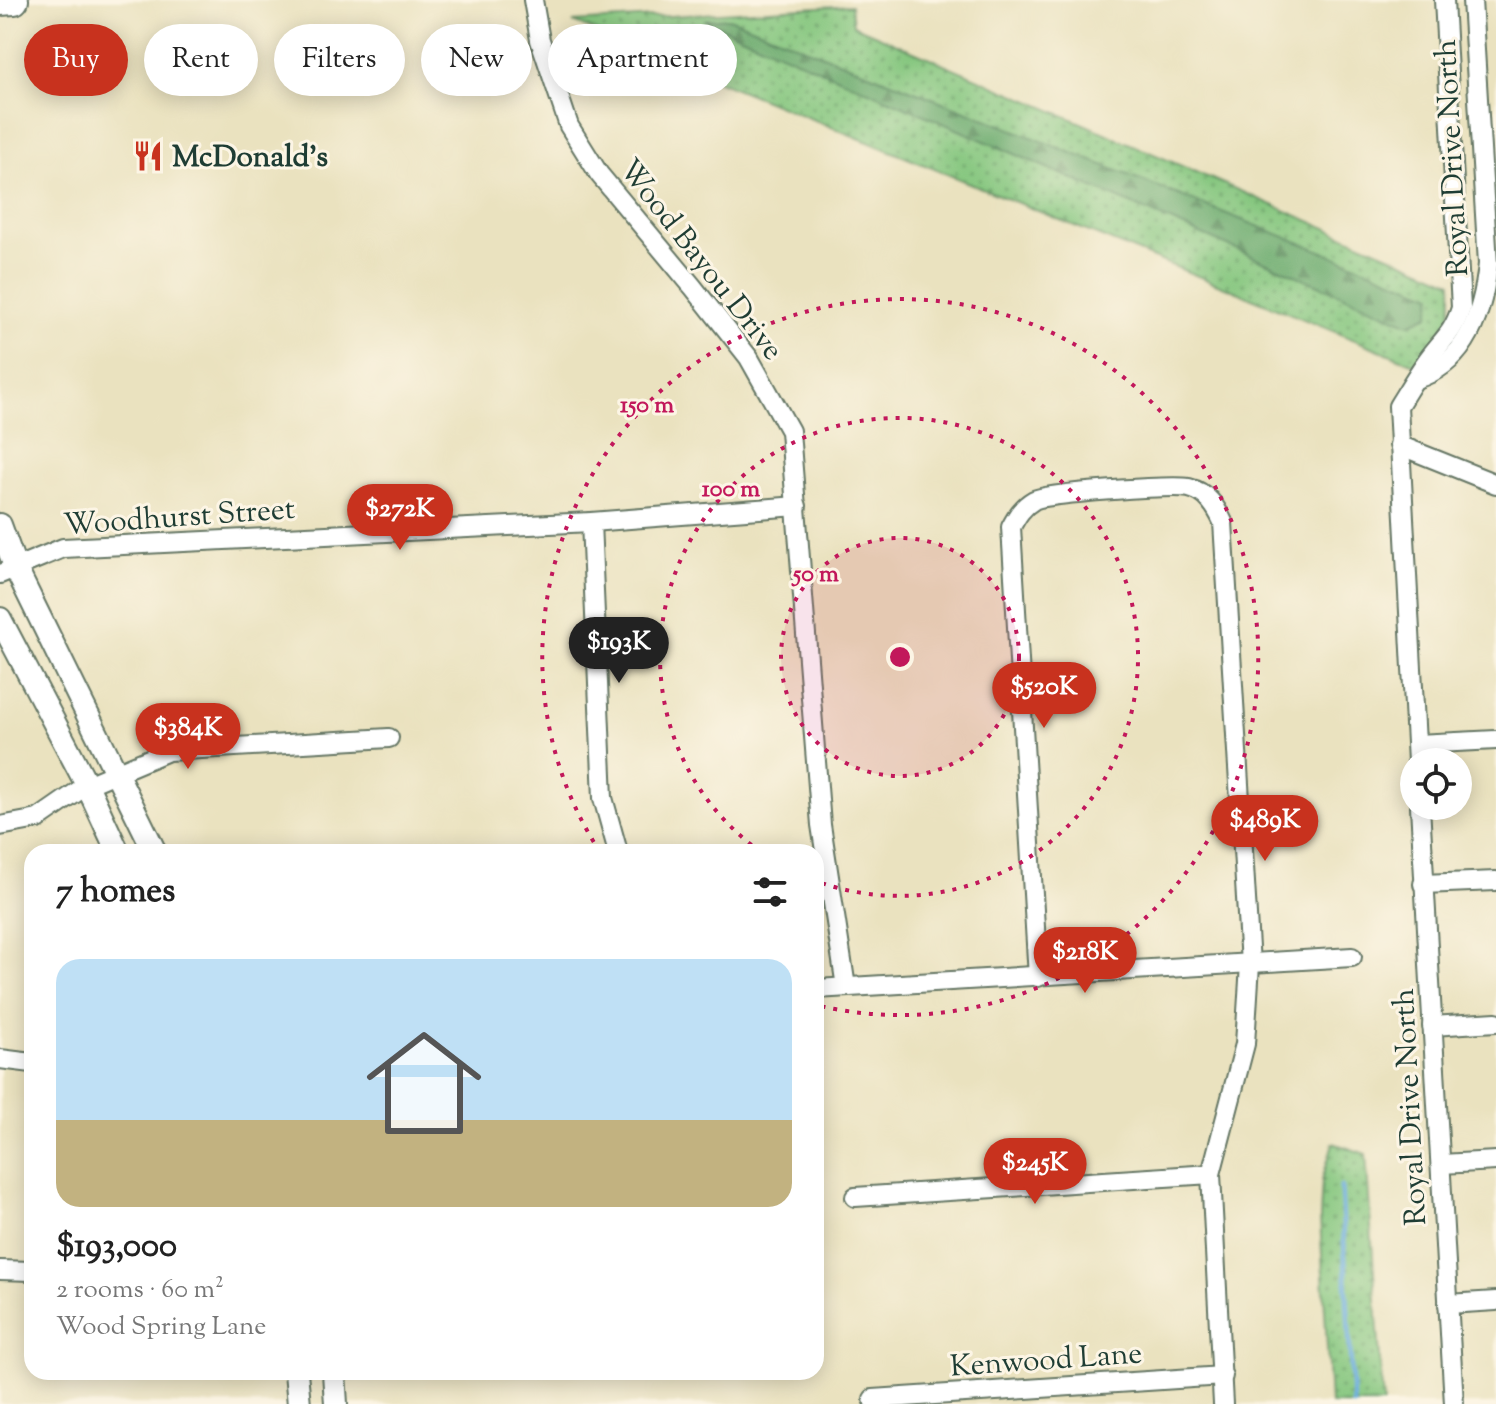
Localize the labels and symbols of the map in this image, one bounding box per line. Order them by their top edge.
street label: Royal Drive North [1426,38,1481,278]
place label: McDonald's [172,137,328,180]
restaurant icon: McDonald's [131,139,165,173]
street label: Wood Bayou Drive [608,151,793,371]
text: 150 m [620,389,674,423]
text: 100 m [702,473,760,507]
pin: $272K [344,484,456,552]
street label: Woodhurst Street [62,489,296,548]
text: 50 m [791,558,839,592]
pin: $193K [563,617,675,685]
centre of rings [886,643,914,671]
pin: $520K [988,662,1100,730]
pin: $384K [132,703,244,771]
pin: $489K [1209,795,1321,863]
pin: $218K [1029,927,1141,995]
street label: Royal Drive North [1384,987,1439,1227]
pin: $245K [979,1138,1091,1206]
street label: Kenwood Lane [949,1333,1144,1390]

